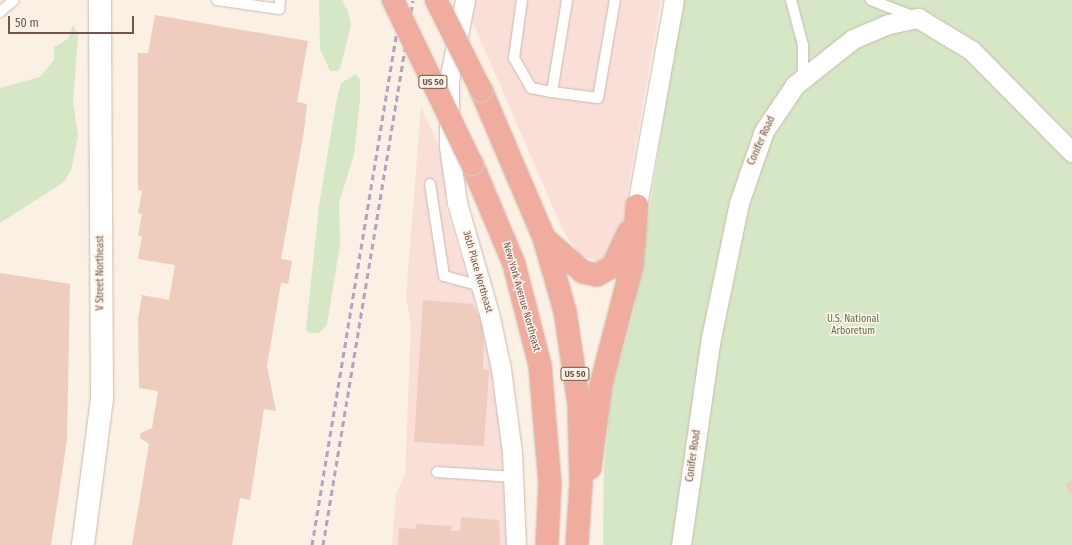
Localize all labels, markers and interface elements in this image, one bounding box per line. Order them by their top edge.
scale bar [10,8,136,34]
text: 50 m [15,16,39,30]
road number: US 50 [418,75,448,89]
street label: Conifer Road [746,115,778,167]
street label: 36th Place Northeast [460,230,494,314]
street label: V Street Northeast [95,236,107,310]
street label: New York Avenue Northeast [500,241,542,353]
park label: U.S. National Arboretum [827,313,879,336]
road number: US 50 [560,367,590,381]
street label: Conifer Road [684,429,704,483]

